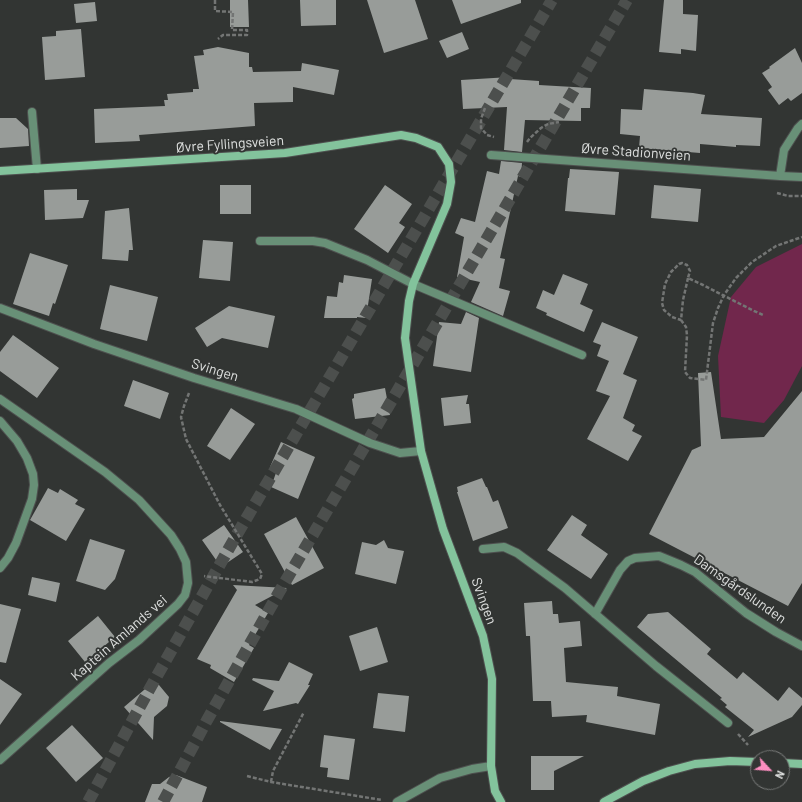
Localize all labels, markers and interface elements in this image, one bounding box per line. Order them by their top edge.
street label: Øvre Fyllingsveien [175,132,285,156]
street label: Øvre Stadionveien [581,140,691,164]
street label: Svingen [189,355,241,385]
street label: Damsgårdslunden [691,551,789,627]
street label: Svingen [468,575,500,627]
street label: Kaptein Amlands vei [67,592,171,684]
north arrow [750,750,790,790]
text: N [773,769,788,781]

